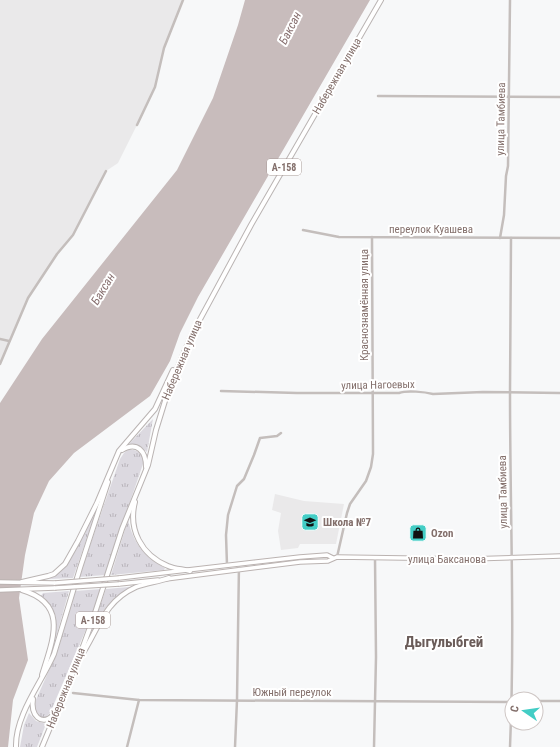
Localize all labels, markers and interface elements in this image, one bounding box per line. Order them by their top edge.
water label: Баксан [276,9,304,47]
street label: Набережная улица [310,36,364,116]
street label: улица Тамбиева [494,82,508,156]
road number: А-158 [267,159,301,175]
street label: переулок Куашева [389,223,473,236]
street label: Краснознамённая улица [358,249,371,361]
water label: Баксан [88,271,118,307]
street label: Набережная улица [159,318,205,402]
street label: улица Нагоевых [341,378,415,392]
street label: улица Тамбиева [496,455,510,529]
school or university icon: Школа №7 [300,512,320,532]
place label: Школа №7 [323,516,372,529]
shop icon: Ozon [408,523,428,543]
place label: Ozon [431,527,453,540]
street label: улица Баксанова [408,553,486,566]
road number: А-158 [76,612,110,628]
district label: Дыгулыбгей [405,633,483,651]
street label: Набережная улица [44,646,88,730]
street label: Южный переулок [253,686,332,699]
north arrow [504,691,544,731]
text: С [508,704,522,713]

